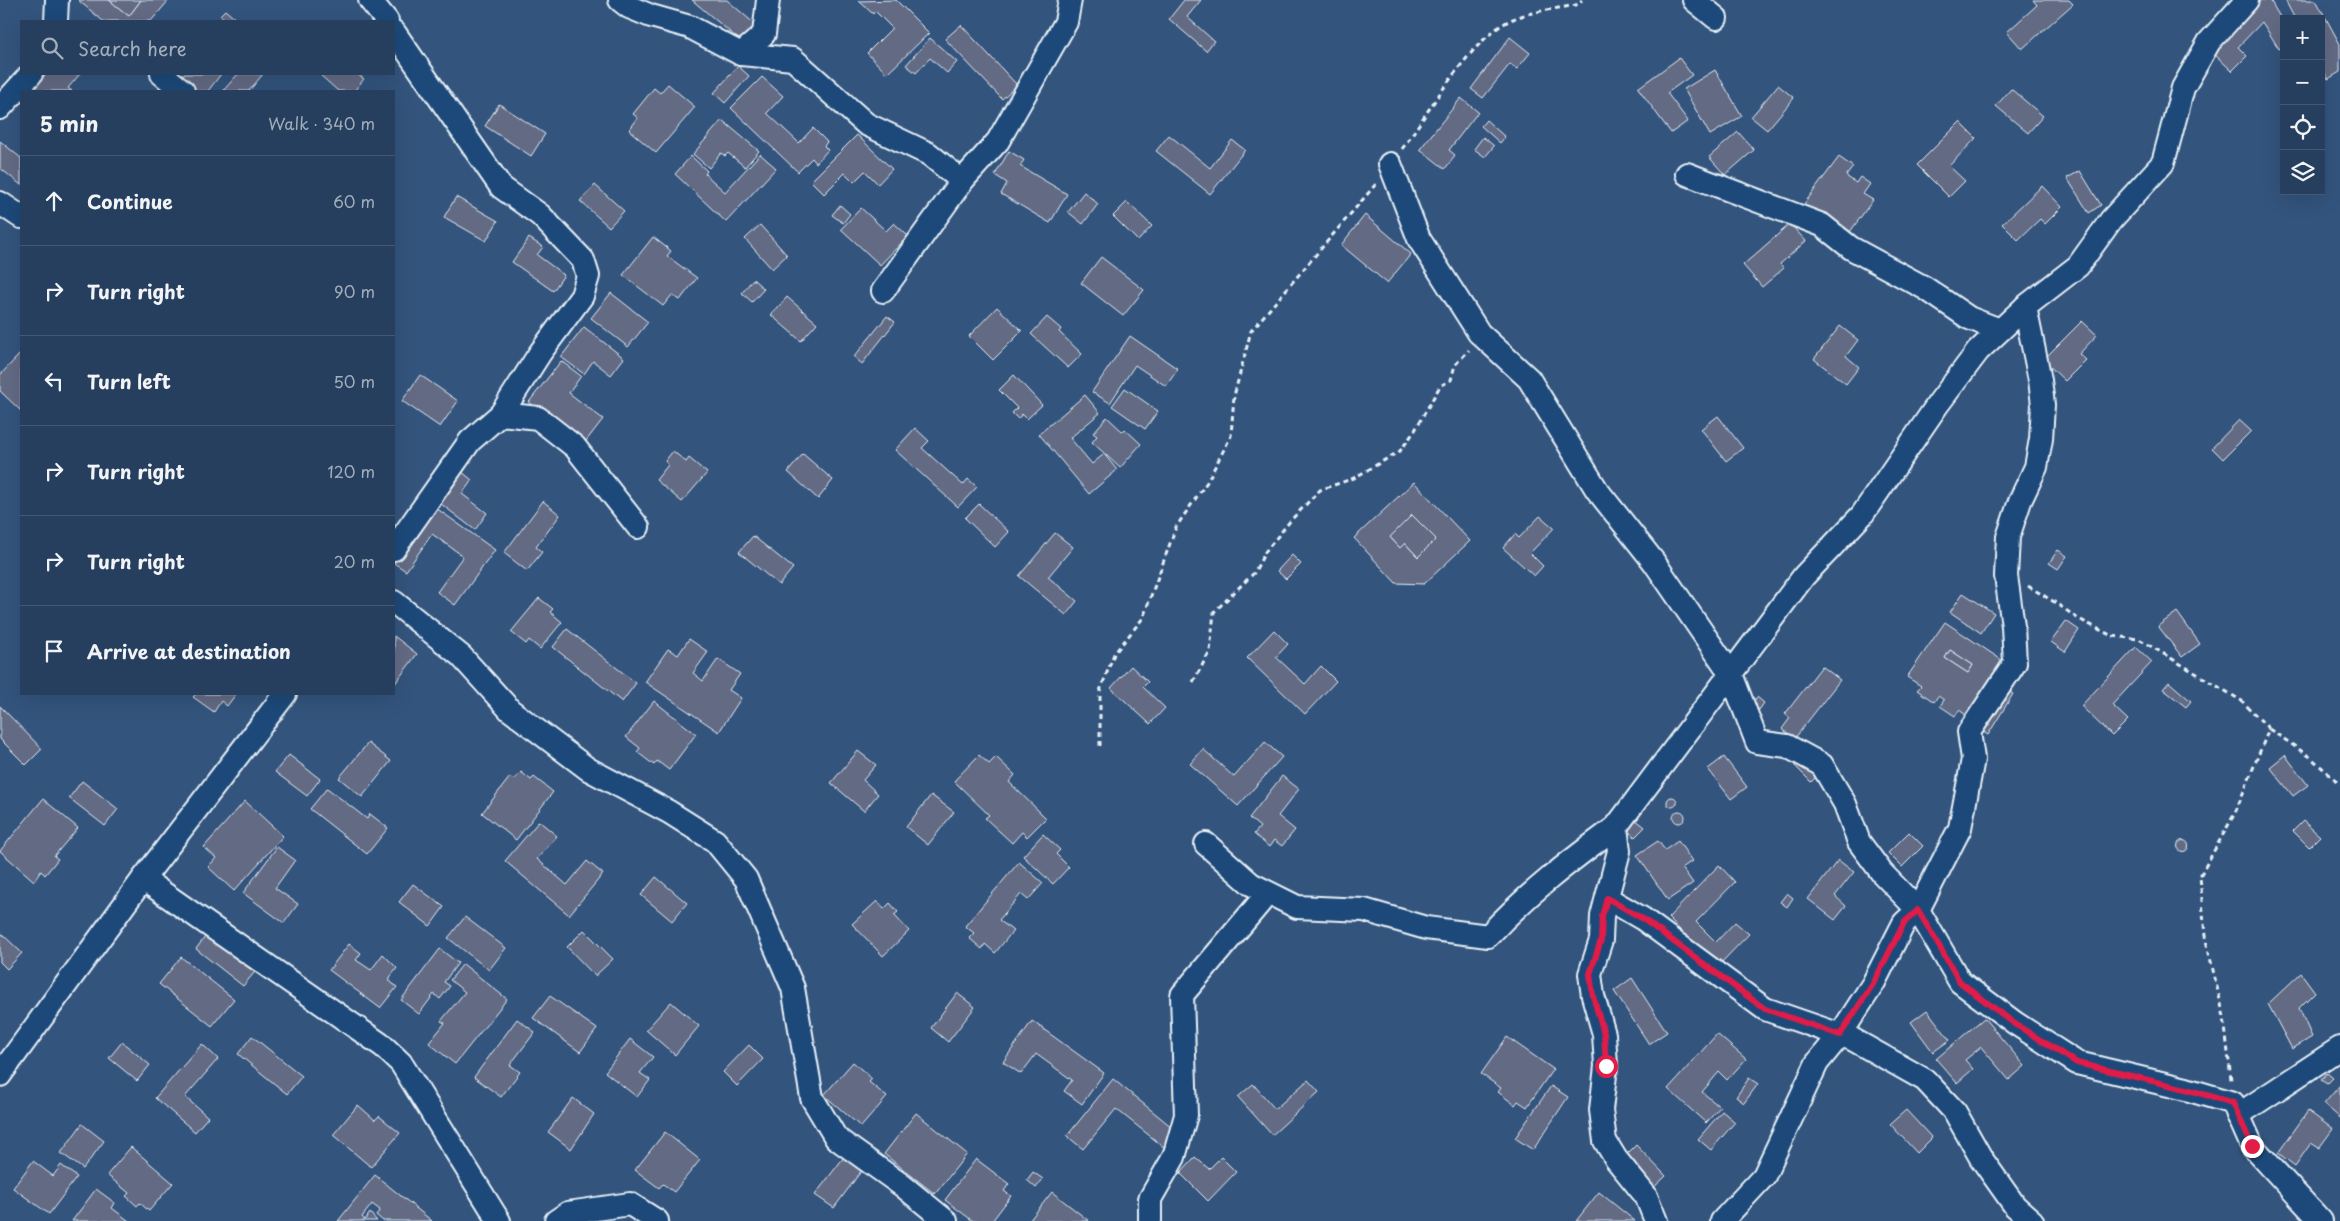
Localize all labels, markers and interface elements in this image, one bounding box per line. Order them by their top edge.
map controls [2280,15,2325,195]
button: + [2280,15,2325,60]
search box [20,20,395,75]
icon: search [38,34,66,62]
text: Search here [78,34,187,62]
button: − [2280,60,2325,105]
button: locate [2280,105,2325,150]
text: 5 min [40,107,98,139]
text: Walk · 340 m [268,111,375,135]
button: layers [2280,150,2325,195]
icon: ahead [40,187,68,215]
text: Continue [87,187,173,215]
text: 60 m [333,189,375,213]
icon: right [40,277,68,305]
text: Turn right [87,277,185,305]
text: 90 m [334,279,375,303]
icon: left [40,367,68,395]
text: Turn left [87,367,171,395]
text: 50 m [334,369,375,393]
icon: right [40,457,68,485]
text: Turn right [87,457,185,485]
text: 120 m [328,459,375,483]
icon: right [40,547,68,575]
text: Turn right [87,547,185,575]
text: 20 m [334,549,375,573]
icon: arrive [40,637,68,665]
text: Arrive at destination [87,637,291,665]
route start [1595,1055,1618,1078]
route end [2241,1135,2264,1158]

